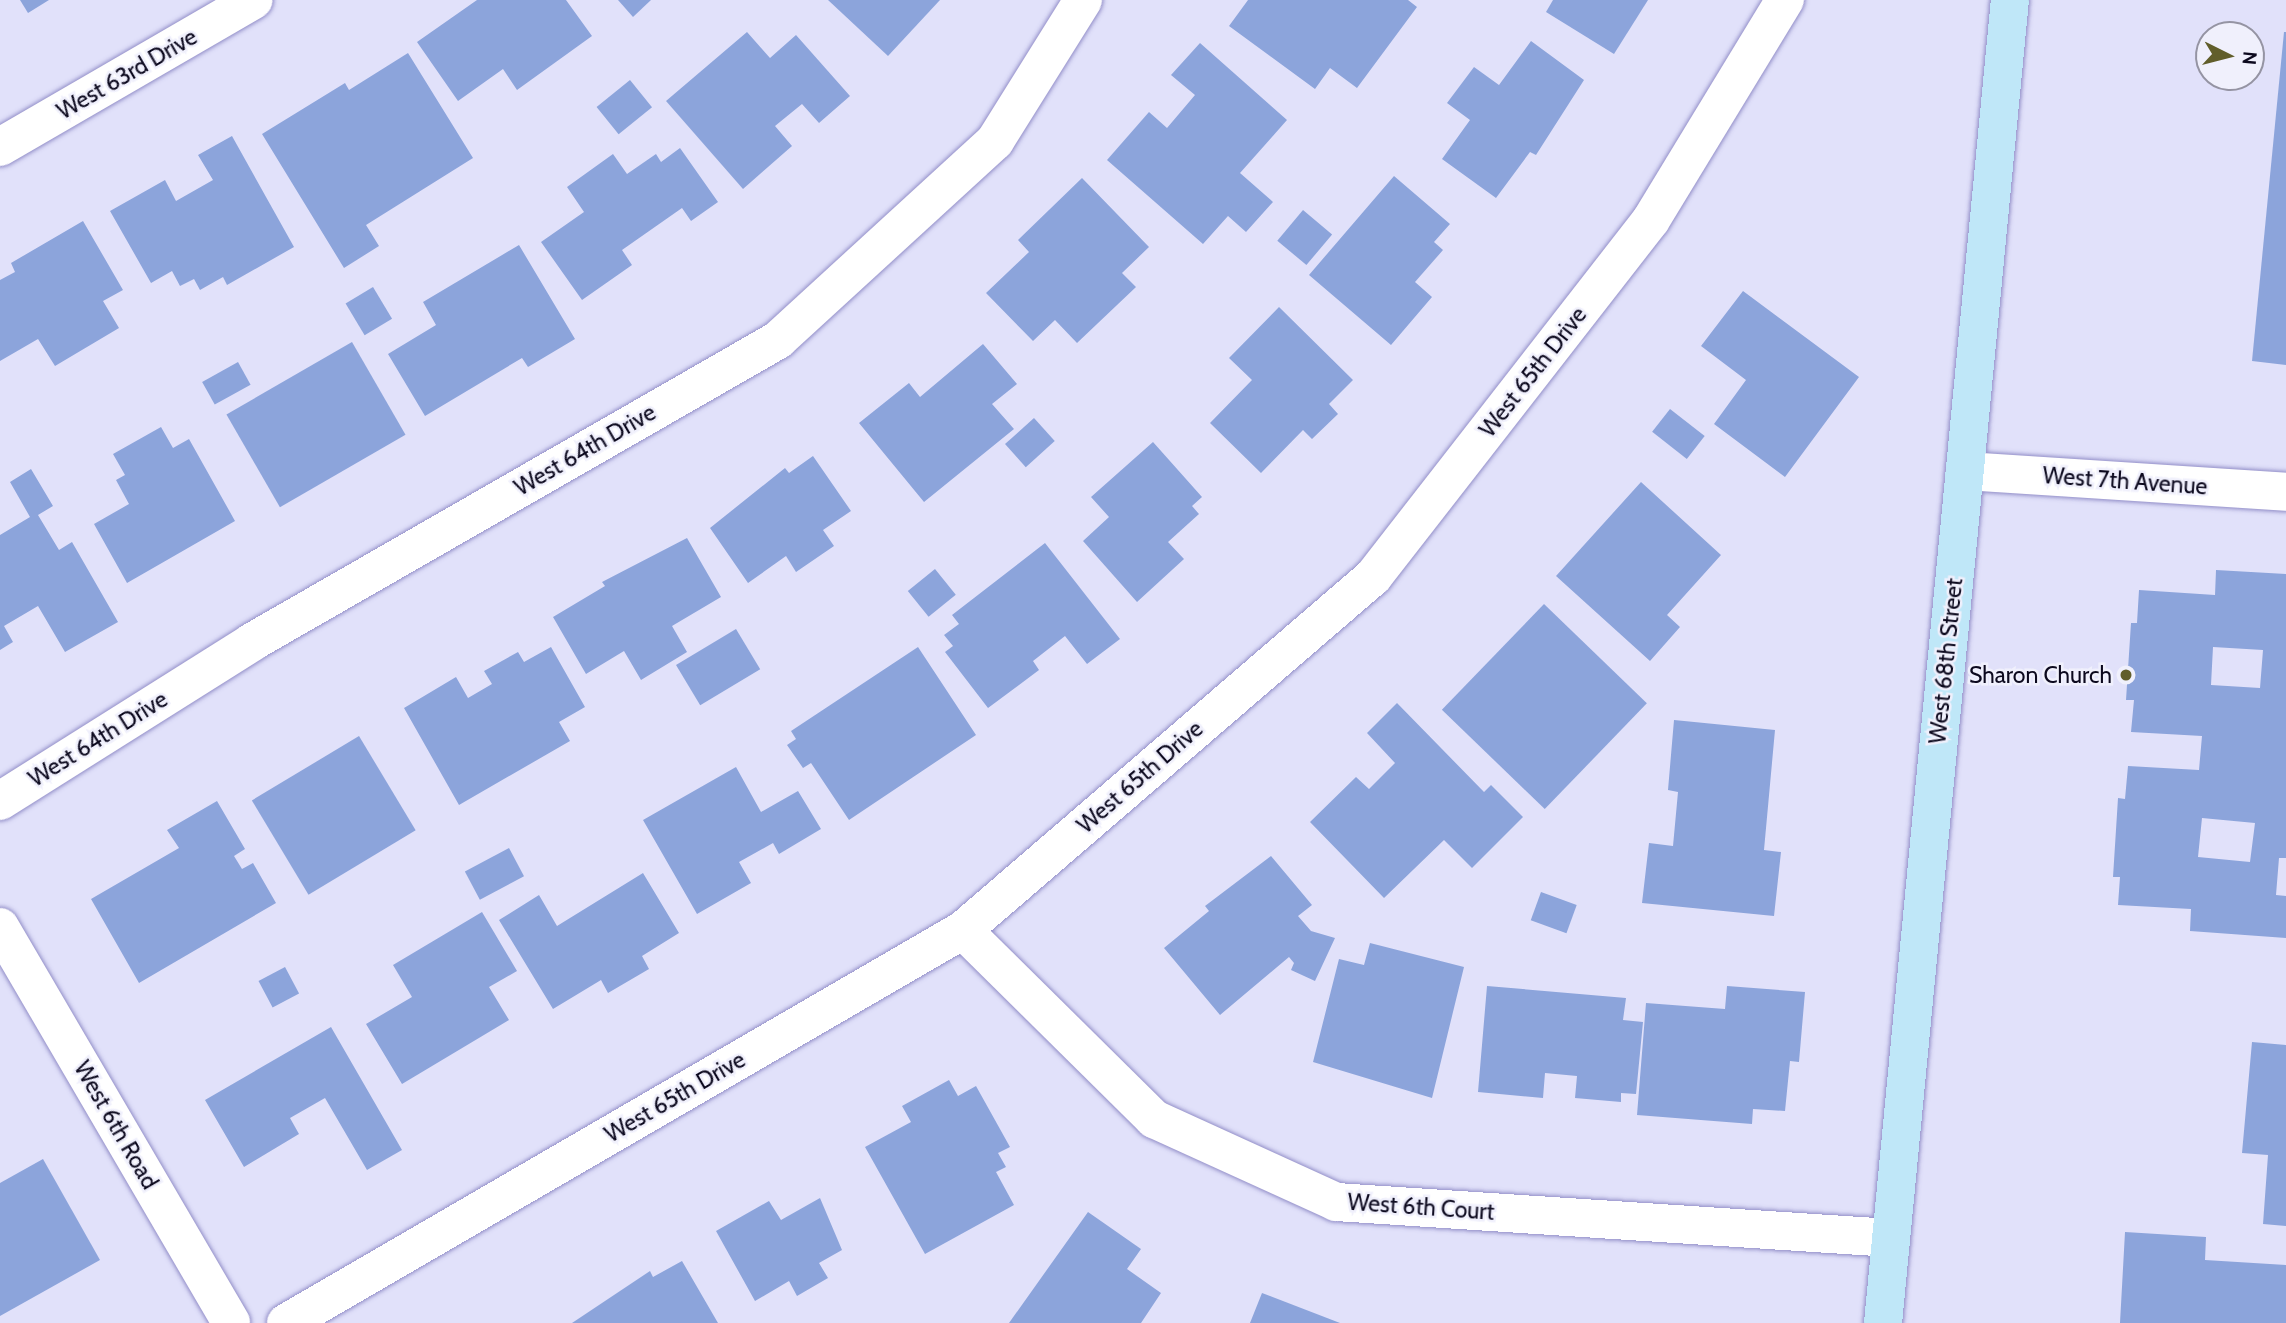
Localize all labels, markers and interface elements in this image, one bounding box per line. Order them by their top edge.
north arrow [2195,21,2265,91]
street label: West 63rd Drive [52,23,202,125]
text: N [2237,50,2262,66]
street label: West 65th Drive [1474,301,1592,443]
street label: West 64th Drive [510,398,660,502]
street label: West 7th Avenue [2042,461,2208,501]
street label: West 68th Street [1924,577,1968,745]
place label: Sharon Church [1969,661,2112,689]
marker: Sharon Church [2118,667,2134,683]
street label: West 64th Drive [24,685,172,793]
street label: West 65th Drive [1071,715,1209,839]
street label: West 65th Drive [600,1046,750,1148]
street label: West 6th Road [68,1056,164,1194]
street label: West 6th Court [1347,1188,1495,1226]

